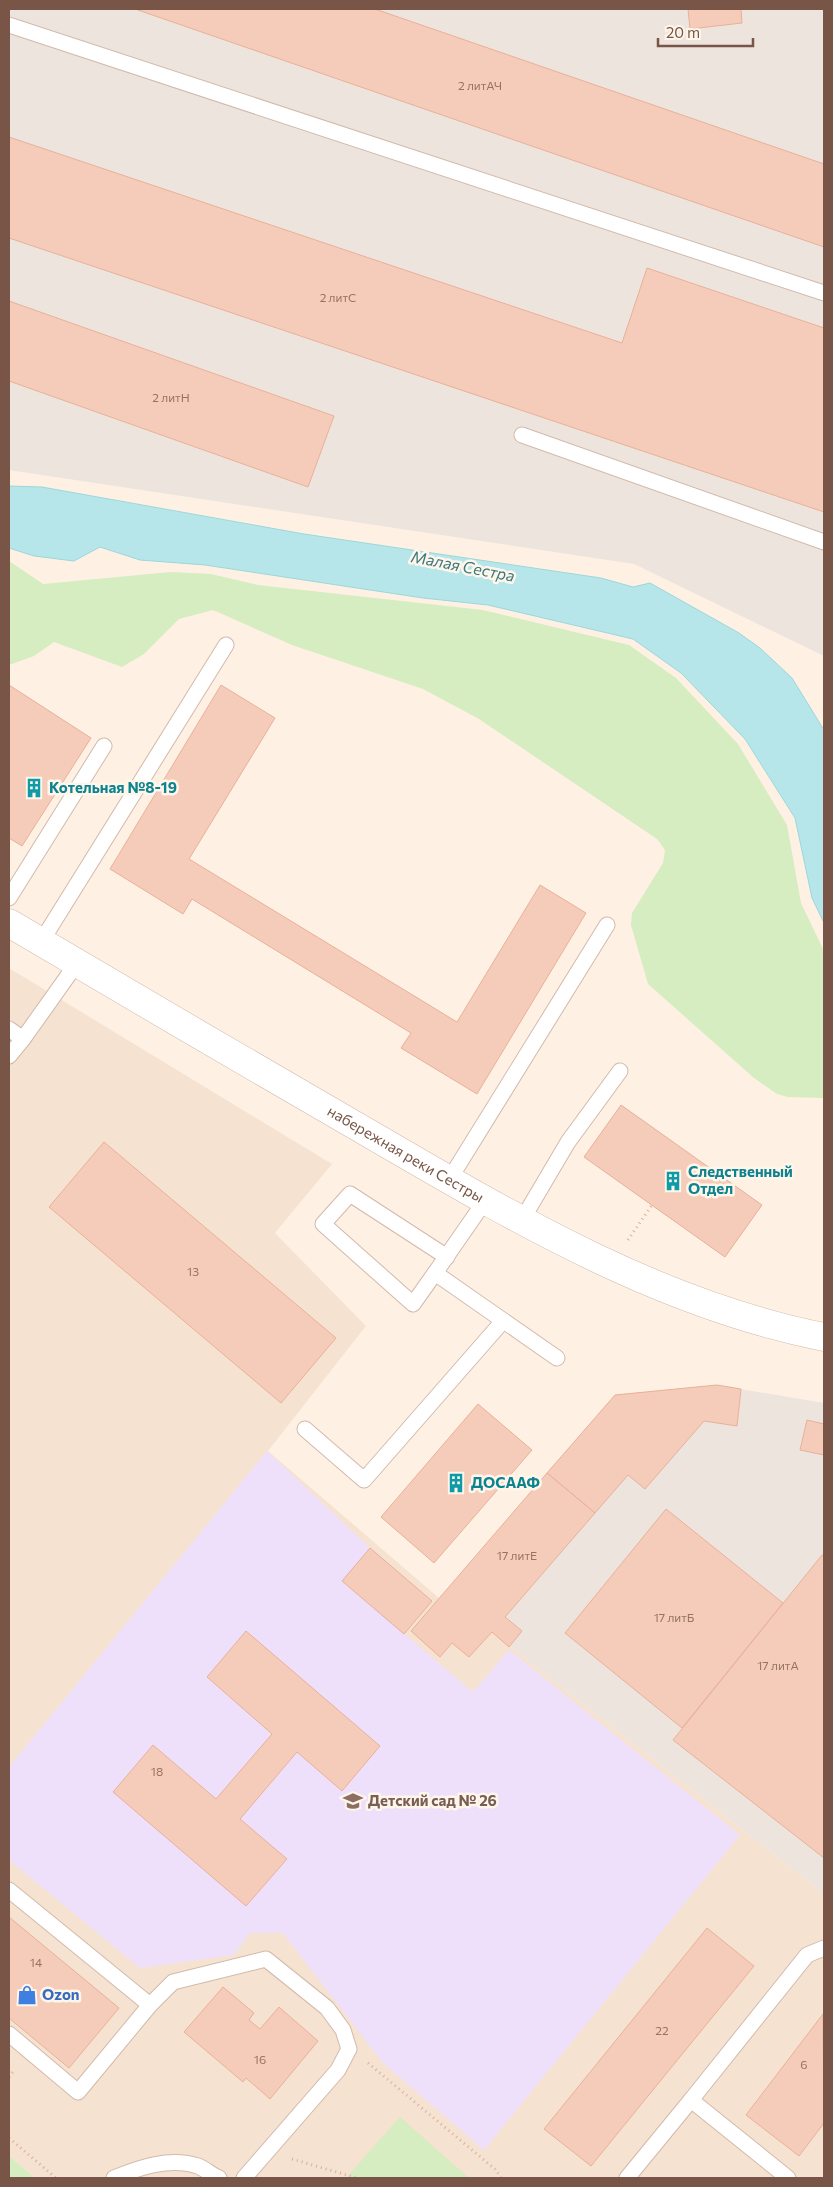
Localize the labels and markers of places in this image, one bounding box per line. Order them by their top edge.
building icon: Котельная №8-19 [23,777,45,799]
place label: Котельная №8-19 [49,778,177,796]
place label: Следственный Отдел [688,1162,793,1197]
building icon: Следственный Отдел [662,1170,684,1192]
building icon: ДОСААФ [445,1472,467,1494]
place label: ДОСААФ [471,1473,540,1491]
school or university icon: Детский сад № 26 [342,1790,364,1812]
place label: Детский сад № 26 [368,1791,497,1809]
shop icon: Ozon [16,1984,38,2006]
place label: Ozon [42,1985,80,2003]

